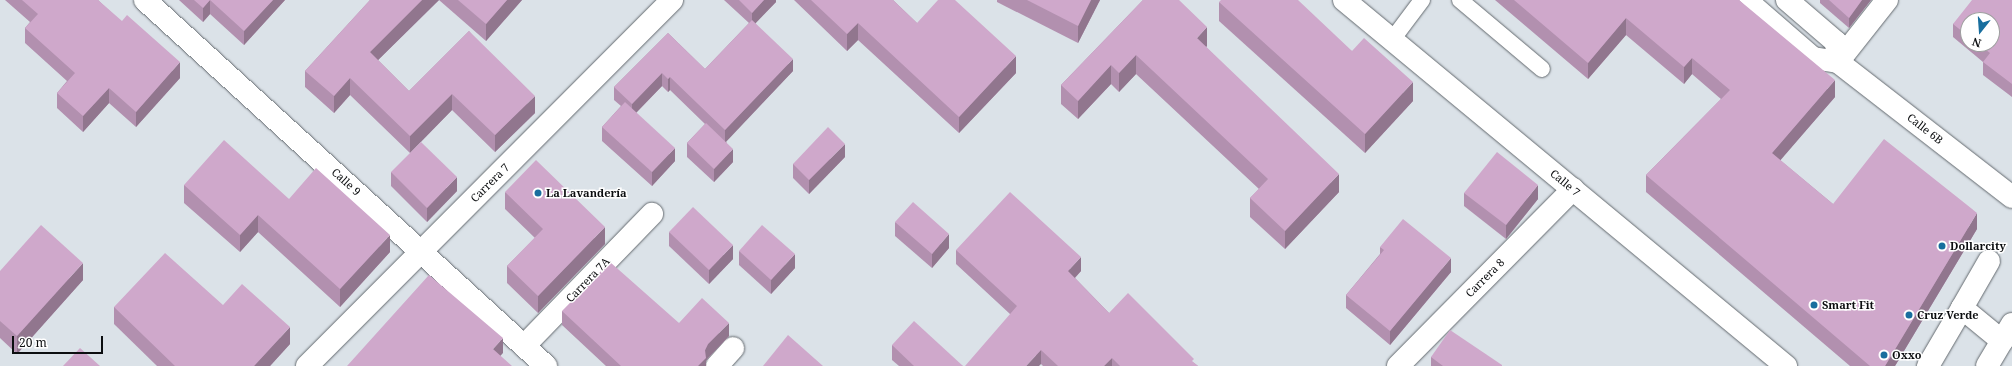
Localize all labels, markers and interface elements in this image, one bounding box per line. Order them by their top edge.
north arrow [1960,12,2000,52]
text: N [1970,35,1983,51]
street label: Calle 6B [1904,111,1946,147]
street label: Carrera 7 [468,161,512,205]
street label: Calle 9 [329,165,363,199]
street label: Calle 7 [1547,167,1583,199]
place label: La Lavandería [546,186,627,200]
marker: La Lavandería [533,188,543,198]
place label: Dollarcity [1950,239,2006,253]
marker: Dollarcity [1937,241,1947,251]
street label: Carrera 7A [563,255,613,305]
street label: Carrera 8 [1463,256,1507,300]
place label: Smart Fit [1822,298,1874,312]
marker: Smart Fit [1809,300,1819,310]
place label: Cruz Verde [1917,308,1979,322]
marker: Cruz Verde [1904,310,1914,320]
scale bar [14,328,105,354]
text: 20 m [19,334,47,351]
place label: Oxxo [1892,348,1922,362]
marker: Oxxo [1879,350,1889,360]

